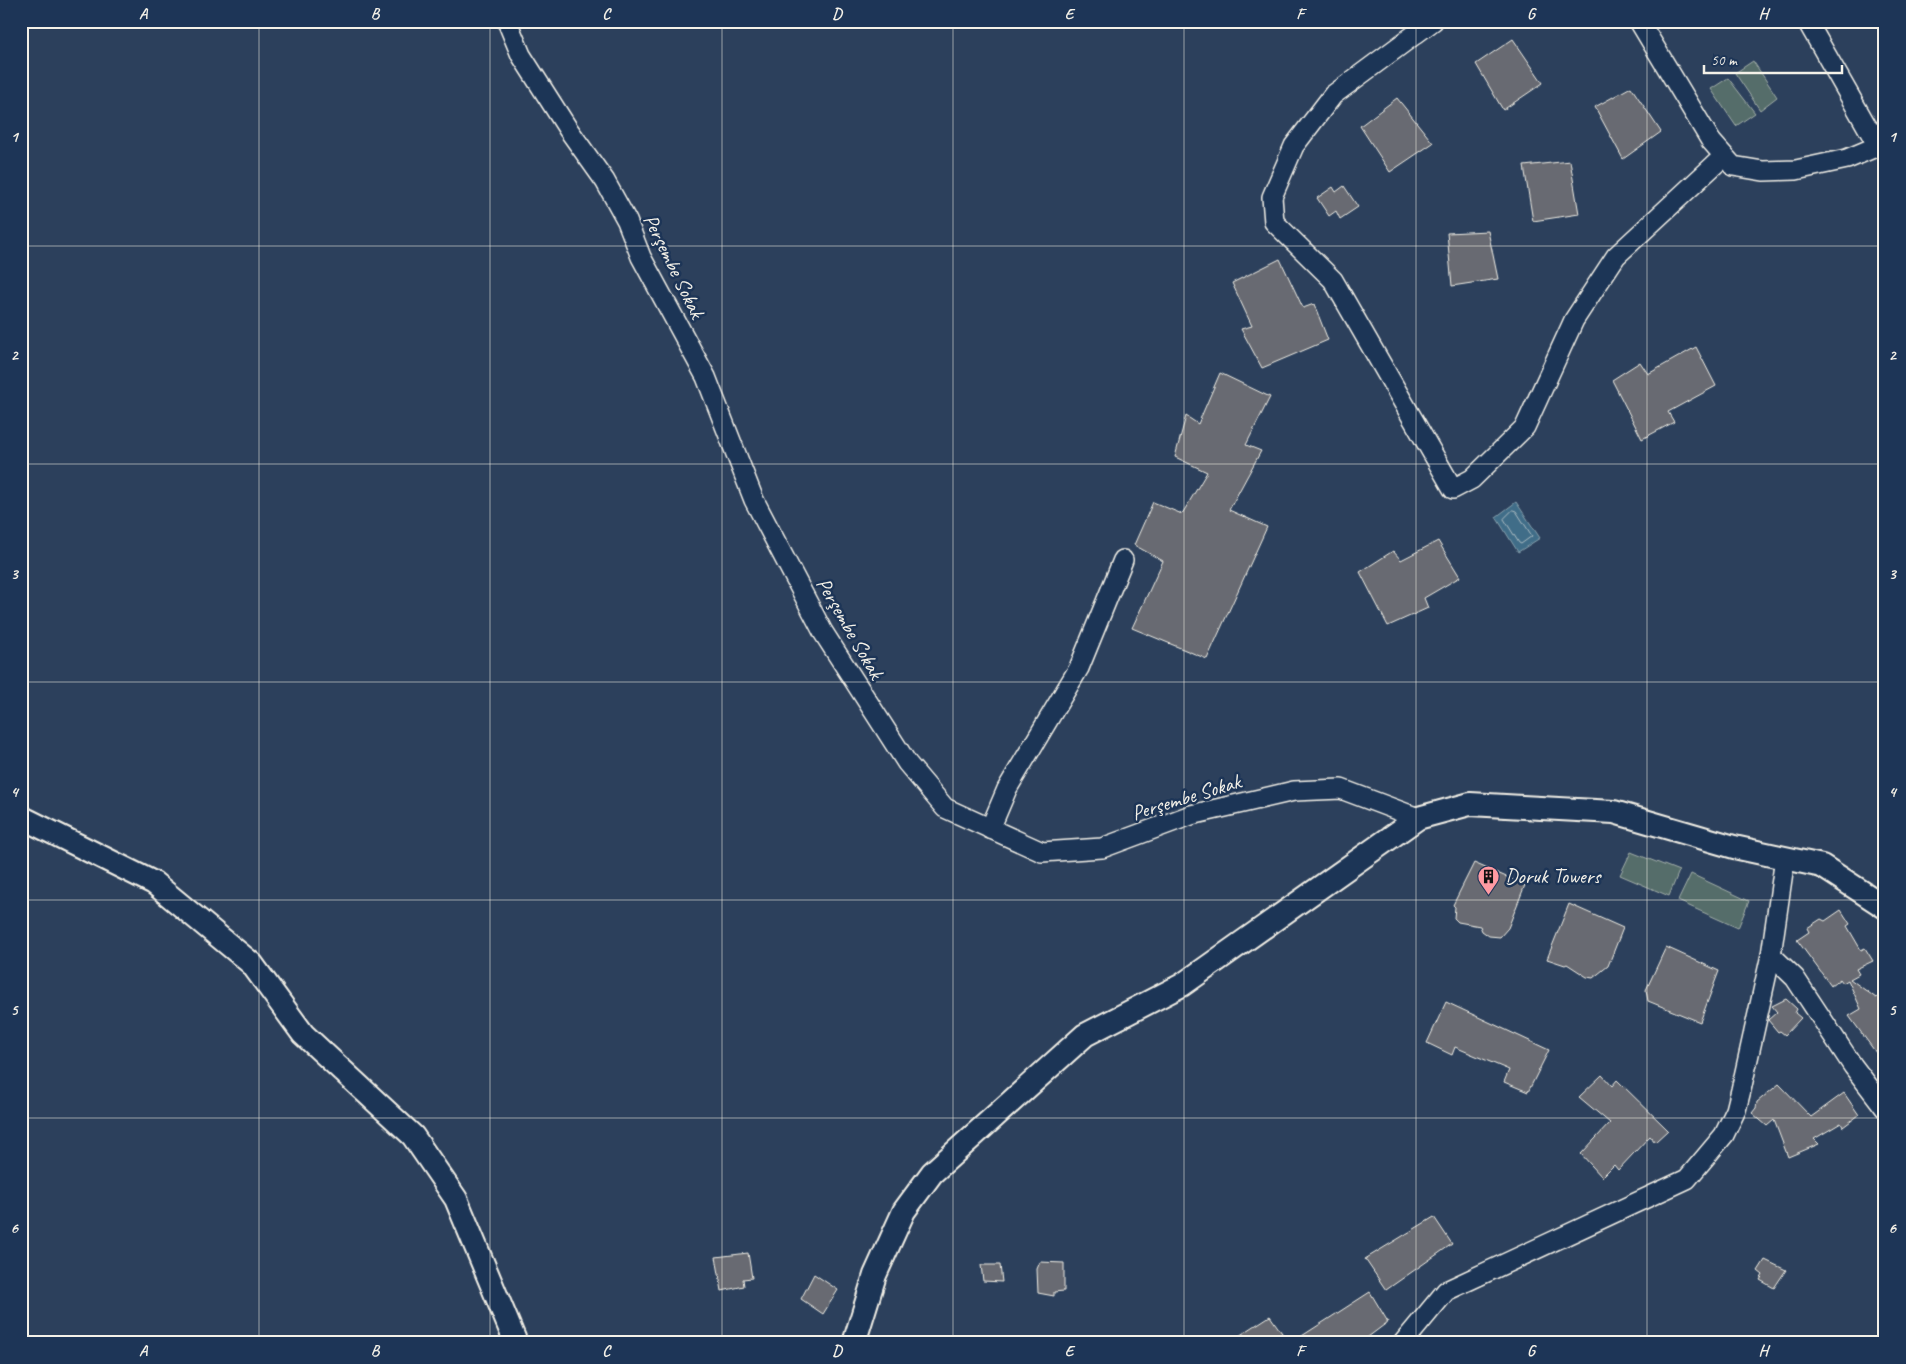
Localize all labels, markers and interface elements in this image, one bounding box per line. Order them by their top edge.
text: A [139,4,149,24]
text: B [371,4,381,24]
text: C [602,4,612,24]
text: D [832,4,843,24]
text: E [1065,4,1076,24]
text: F [1296,4,1307,24]
text: G [1527,4,1537,24]
text: H [1758,4,1770,24]
scale bar [1704,42,1841,74]
text: 50 m [1711,51,1738,70]
text: 1 [10,127,19,147]
text: 1 [1888,127,1897,147]
street label: Perşembe Sokak [638,210,711,324]
text: 2 [10,345,19,365]
text: 2 [1888,345,1897,365]
text: 3 [10,564,19,584]
text: 3 [1888,564,1897,584]
street label: Perşembe Sokak [811,573,891,685]
street label: Perşembe Sokak [1128,767,1246,826]
text: 4 [10,782,19,802]
text: 4 [1888,782,1897,802]
place label: Doruk Towers [1505,863,1602,889]
building icon: Doruk Towers [1477,864,1501,895]
text: 5 [11,1000,20,1020]
text: 5 [1889,1000,1898,1020]
text: 6 [10,1218,19,1238]
text: 6 [1888,1218,1897,1238]
text: A [139,1341,149,1361]
text: B [371,1341,381,1361]
text: C [602,1341,612,1361]
text: D [832,1341,843,1361]
text: E [1065,1341,1076,1361]
text: F [1296,1341,1307,1361]
text: G [1527,1341,1537,1361]
text: H [1758,1341,1770,1361]

